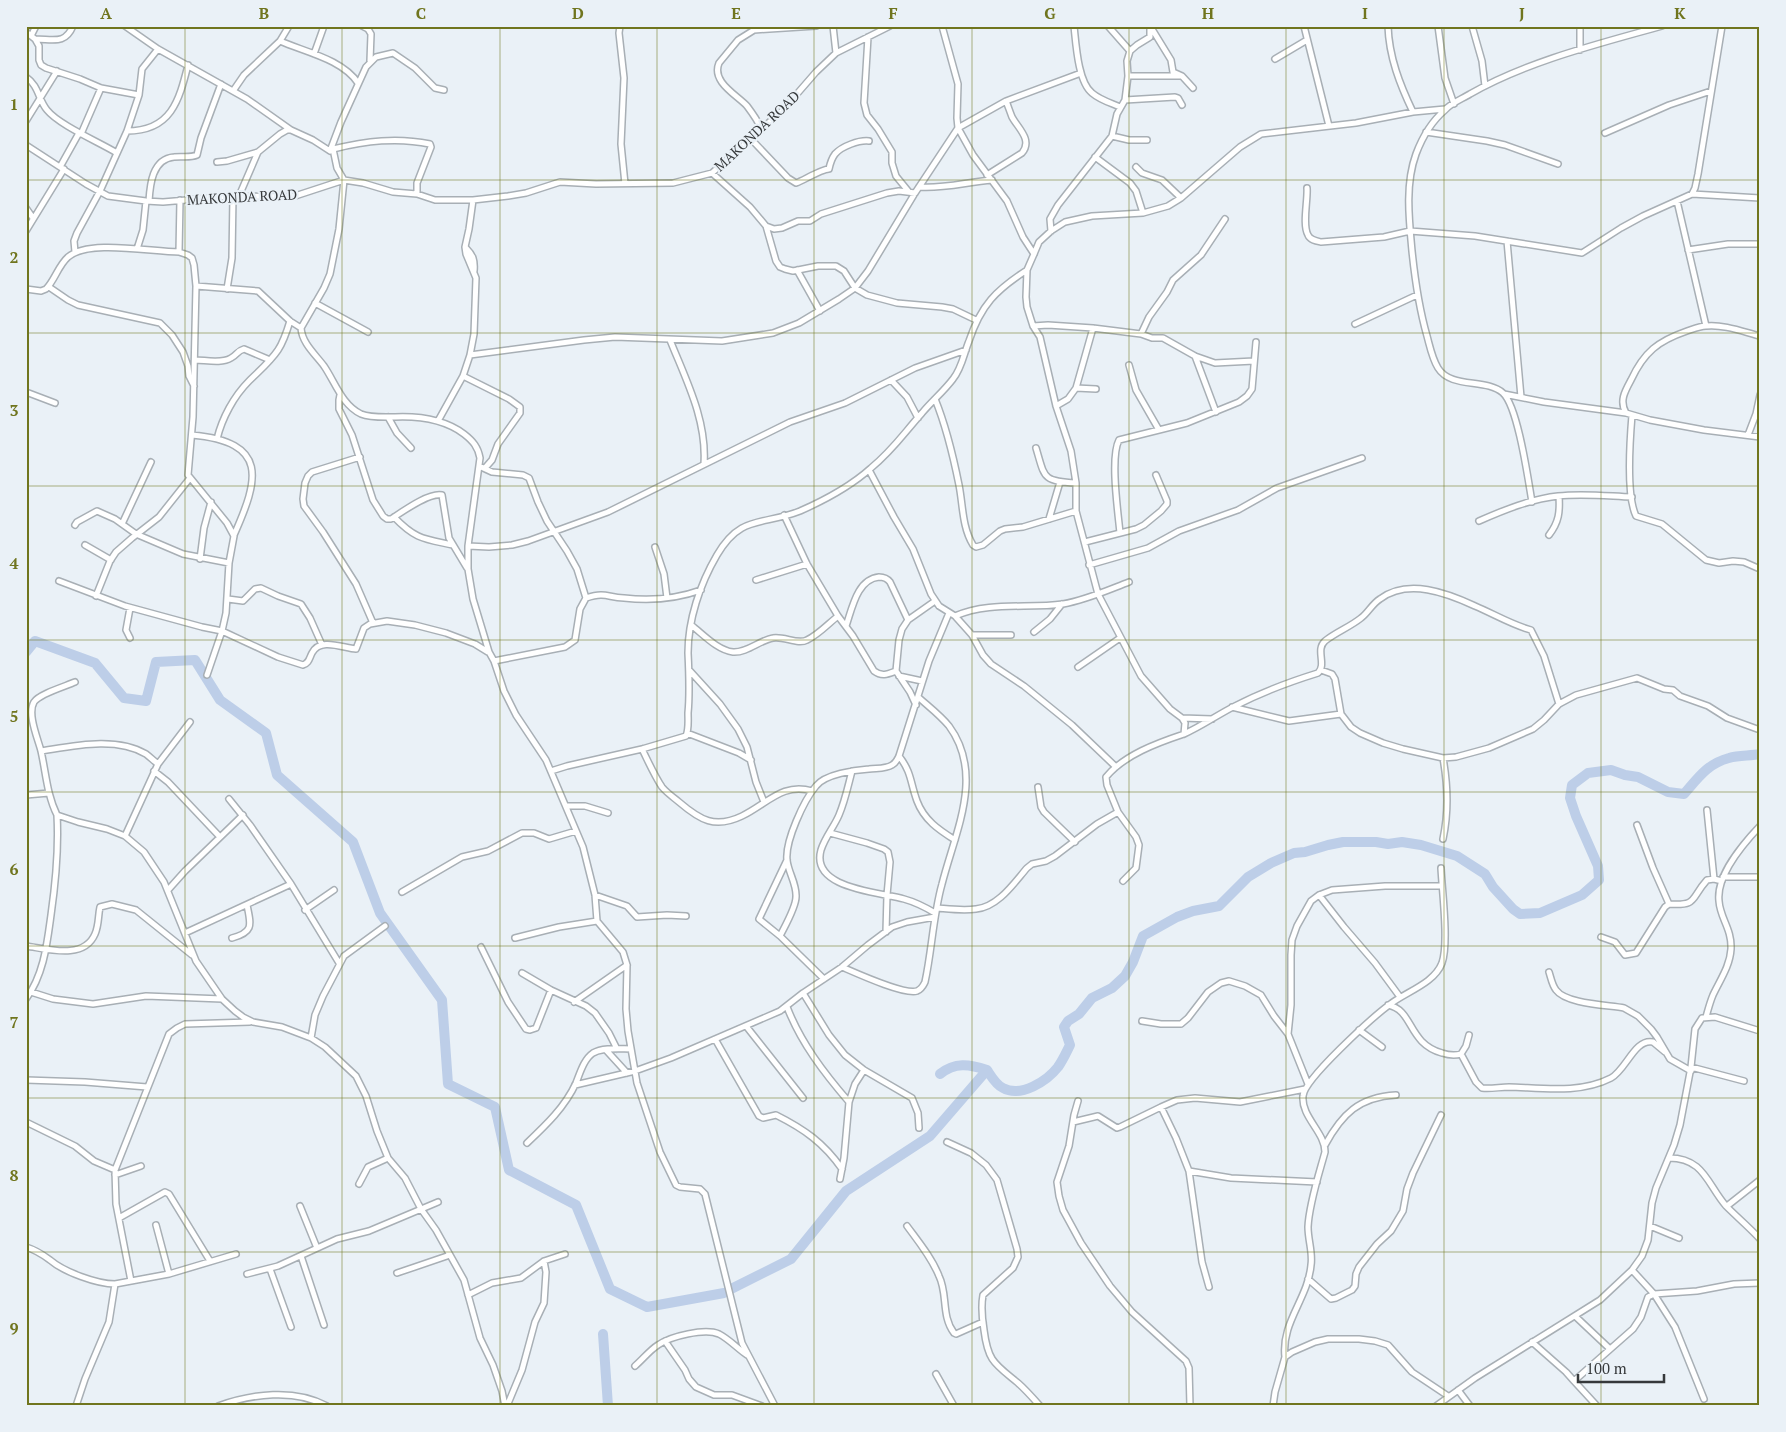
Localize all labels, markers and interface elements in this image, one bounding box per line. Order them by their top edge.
text: A [100,2,112,24]
text: B [259,2,269,24]
text: C [416,2,426,24]
text: D [572,2,584,24]
text: E [731,2,741,24]
text: F [888,2,898,24]
text: G [1044,2,1056,24]
text: H [1202,2,1214,24]
text: I [1362,2,1368,24]
text: J [1519,2,1525,24]
text: K [1674,2,1686,24]
street label: MAKONDA ROAD [710,86,804,175]
text: 1 [9,93,19,115]
street label: MAKONDA ROAD [186,184,298,209]
text: 2 [9,246,19,268]
text: 3 [9,399,19,421]
text: 4 [9,552,19,574]
text: 5 [9,705,19,727]
text: 6 [9,858,19,880]
text: 7 [9,1011,19,1033]
text: 8 [9,1164,19,1186]
text: 9 [9,1317,19,1339]
scale bar [1578,1352,1665,1384]
text: 100 m [1586,1358,1627,1378]

